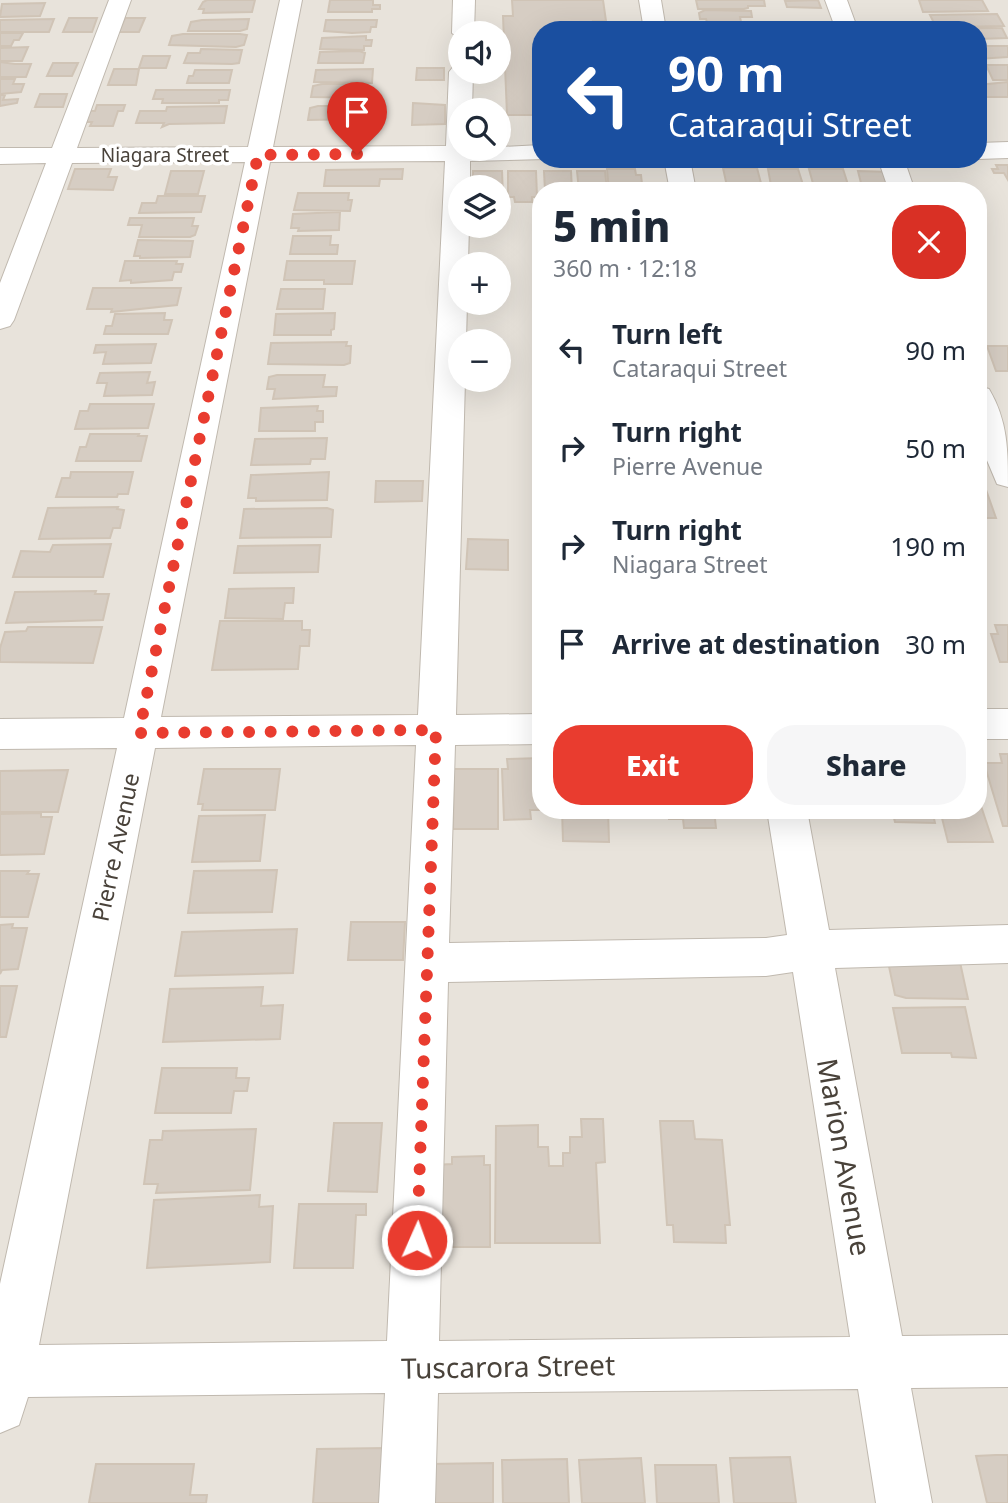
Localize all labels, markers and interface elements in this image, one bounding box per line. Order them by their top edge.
map controls [448,21,511,392]
button: sound [448,21,511,84]
text: 90 m [668,40,785,106]
icon: left [553,49,644,140]
pin [327,82,387,154]
icon: arrive [338,93,376,131]
button: search [448,98,511,161]
text: Cataraqui Street [668,103,912,146]
street label: Niagara Street [101,142,229,168]
button: layers [448,175,511,238]
text: 5 min [553,197,670,254]
button: close [892,205,966,279]
button: + [448,252,511,315]
text: 360 m · 12:18 [553,252,697,284]
text: Turn left [612,316,723,352]
button: − [448,329,511,392]
icon: left [553,331,591,369]
text: 90 m [905,332,966,368]
text: Cataraqui Street [612,352,787,384]
text: Turn right [612,414,742,450]
icon: right [553,429,591,467]
text: 50 m [905,430,966,466]
text: Pierre Avenue [612,450,763,482]
text: Turn right [612,512,742,548]
icon: right [553,527,591,565]
text: 190 m [890,528,966,564]
text: Niagara Street [612,548,768,580]
icon: arrive [553,625,591,663]
text: Arrive at destination [612,626,881,662]
text: 30 m [905,626,966,662]
button: Exit [553,725,753,805]
button: Share [767,725,966,805]
street label: Pierre Avenue [84,770,146,924]
street label: Marion Avenue [809,1055,881,1259]
position arrow [380,1203,454,1277]
street label: Tuscarora Street [401,1345,615,1387]

